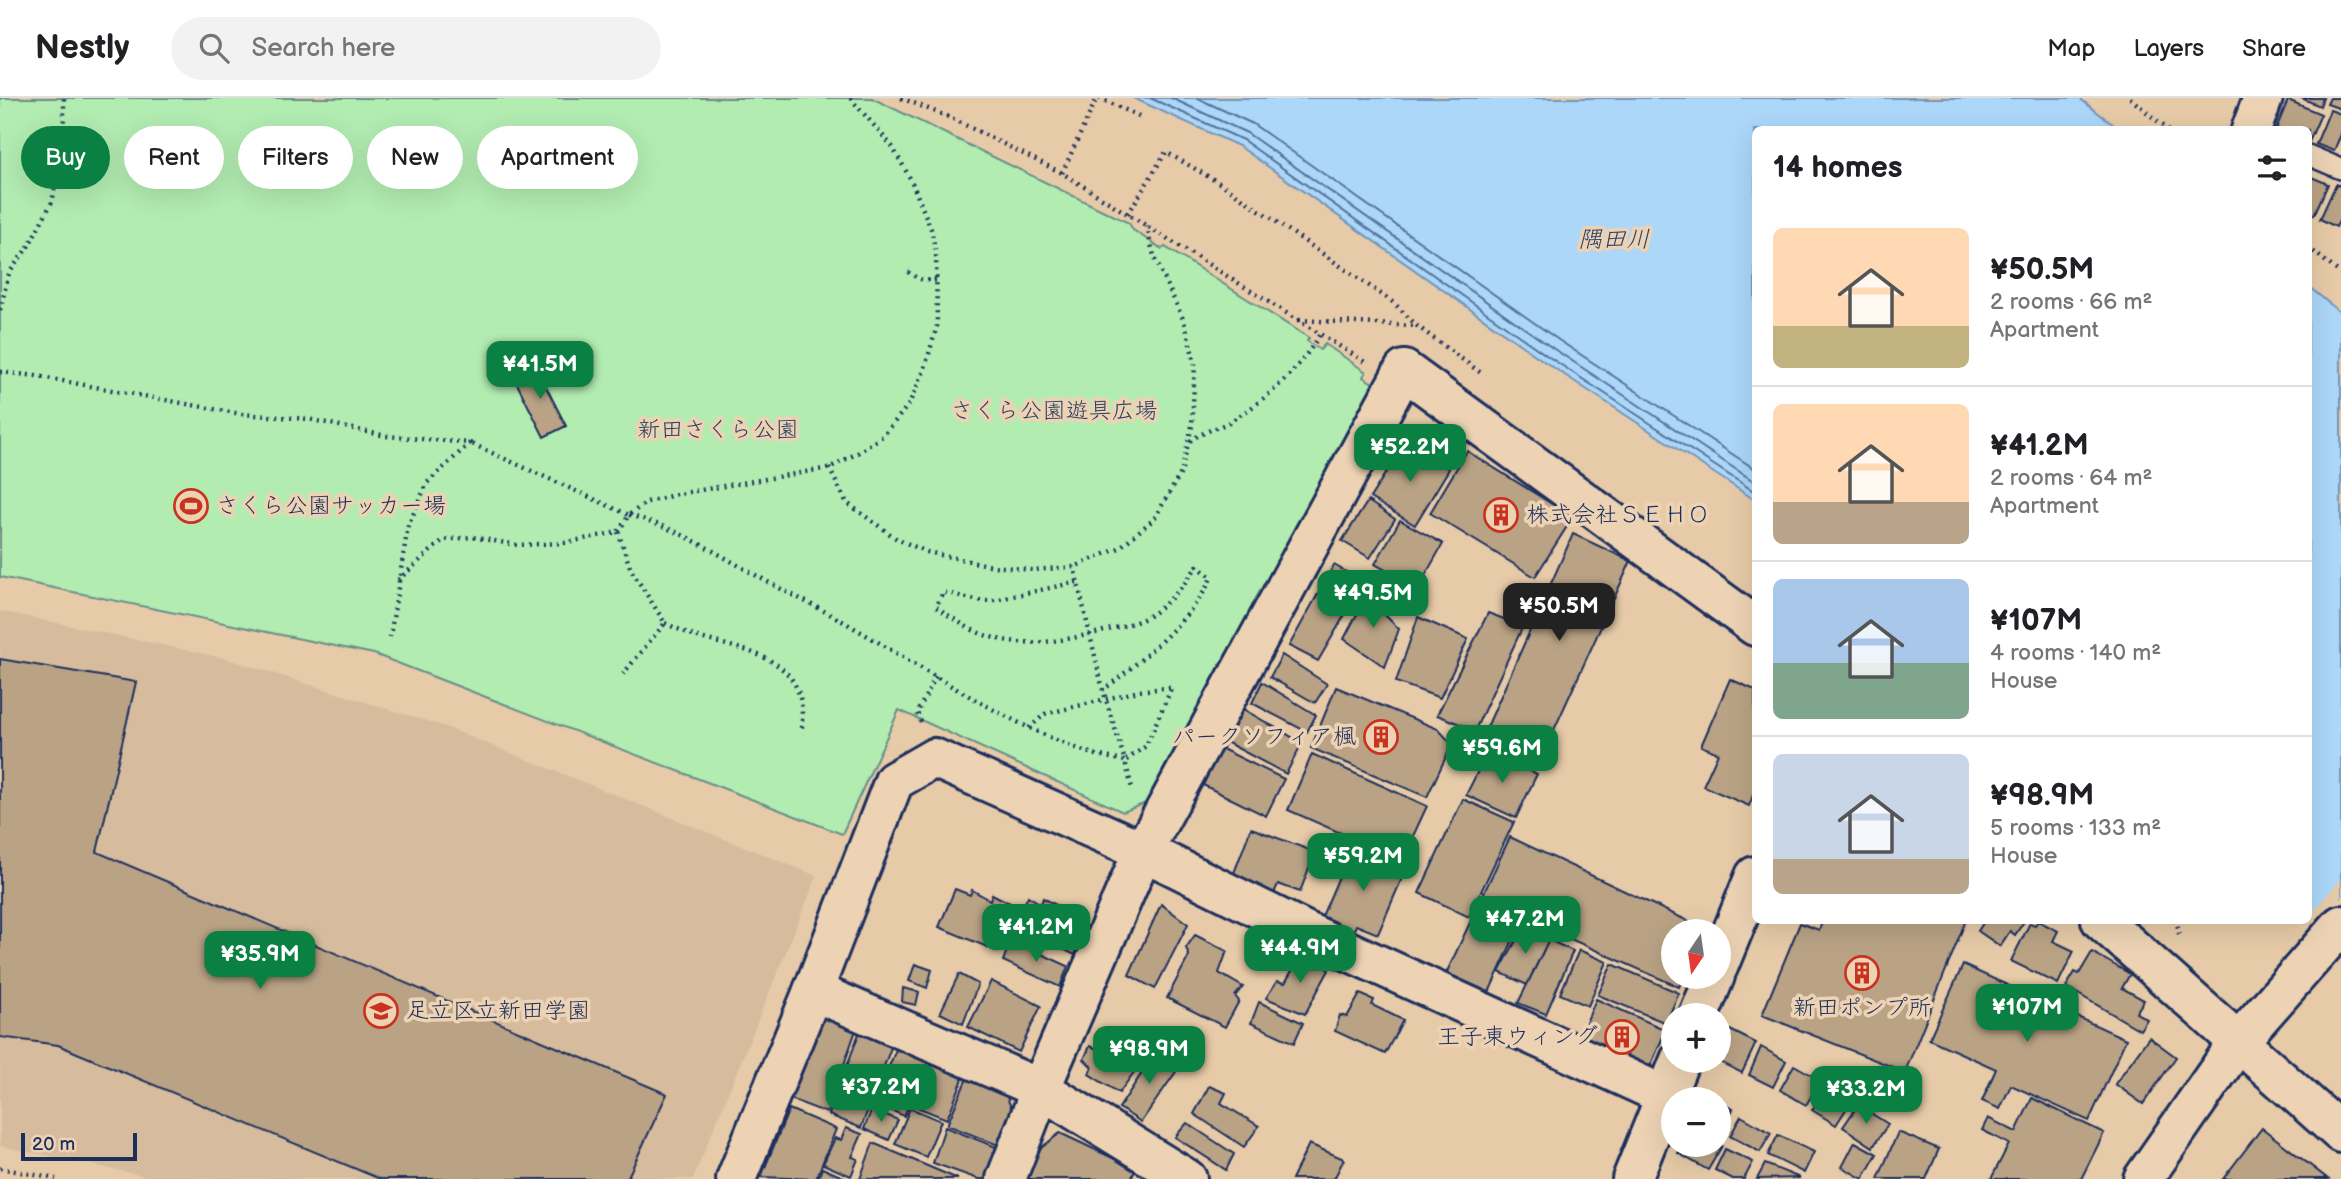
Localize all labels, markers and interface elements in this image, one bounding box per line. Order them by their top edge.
search box [171,17,661,80]
text: Nestly [35,28,129,68]
icon: search [195,29,233,67]
text: Search here [251,33,395,64]
text: Map [2047,34,2095,63]
text: Layers [2133,34,2204,63]
text: Share [2242,34,2306,63]
chip: Buy [21,126,110,189]
chip: Rent [124,126,224,189]
chip: Filters [238,126,353,189]
chip: New [367,126,463,189]
chip: Apartment [477,126,638,189]
icon: filters [2253,149,2291,187]
text: 14 homes [1773,150,1902,186]
water label: 隅田川 [1578,225,1650,254]
text: ¥50.5M [1990,252,2094,288]
icon: home [1829,256,1913,340]
text: 2 rooms · 66 m² [1990,288,2152,316]
text: Apartment [1990,316,2099,344]
pin: ¥41.5M [483,342,597,401]
text: ¥41.5M [502,350,578,378]
park label: さくら公園遊具広場 [951,397,1158,425]
park label: 新田さくら公園 [638,416,799,444]
pin: ¥52.2M [1353,424,1467,484]
text: ¥41.2M [1990,428,2089,464]
icon: home [1829,432,1913,516]
text: ¥52.2M [1370,433,1450,461]
text: 2 rooms · 64 m² [1990,464,2152,492]
sports icon: さくら公園サッカー場 [172,487,210,525]
place label: さくら公園サッカー場 [216,492,446,520]
text: Apartment [1990,492,2099,520]
building icon: 株式会社ＳＥＨＯ [1482,496,1520,534]
place label: 株式会社ＳＥＨＯ [1526,501,1710,529]
pin: ¥49.5M [1316,570,1430,630]
text: ¥49.5M [1333,579,1413,607]
pin: ¥50.5M [1502,584,1616,643]
text: ¥50.5M [1519,592,1599,620]
text: ¥107M [1990,603,2082,639]
icon: home [1829,607,1913,691]
text: 4 rooms · 140 m² [1990,639,2161,667]
text: House [1990,667,2057,695]
building icon: パークソフィア楓 [1362,718,1400,756]
place label: パークソフィア楓 [1172,723,1356,751]
pin: ¥59.6M [1445,726,1559,785]
text: ¥59.6M [1462,734,1542,762]
text: ¥98.9M [1990,778,2094,814]
icon: home [1829,782,1913,866]
text: 5 rooms · 133 m² [1990,814,2161,842]
pin: ¥59.2M [1306,834,1420,893]
text: ¥59.2M [1323,842,1403,870]
text: House [1990,842,2057,870]
pin: ¥47.2M [1468,896,1582,956]
pin: ¥41.2M [979,904,1093,964]
text: ¥47.2M [1485,905,1565,933]
text: ¥41.2M [998,913,1074,941]
north arrow [1661,919,1731,989]
map controls [1661,919,1731,1157]
pin: ¥44.9M [1243,926,1357,985]
pin: ¥35.9M [203,932,317,991]
text: ¥44.9M [1260,934,1340,962]
text: ¥35.9M [220,940,300,968]
building icon: 新田ポンプ所 [1843,954,1881,992]
pin: ¥107M [1978,984,2076,1044]
school or university icon: 足立区立新田学園 [362,992,400,1030]
text: ¥107M [1992,993,2062,1021]
place label: 新田ポンプ所 [1793,994,1931,1022]
place label: 足立区立新田学園 [406,997,590,1025]
button: + [1661,1003,1731,1073]
building icon: 王子東ウィング [1603,1018,1641,1056]
place label: 王子東ウィング [1437,1023,1598,1051]
pin: ¥98.9M [1092,1026,1206,1086]
text: ¥98.9M [1109,1035,1189,1063]
pin: ¥37.2M [824,1065,938,1124]
pin: ¥33.2M [1809,1066,1923,1126]
text: ¥37.2M [842,1073,920,1101]
text: ¥33.2M [1826,1075,1906,1103]
button: − [1661,1087,1731,1157]
scale bar [21,1130,136,1162]
text: 20 m [32,1133,75,1156]

